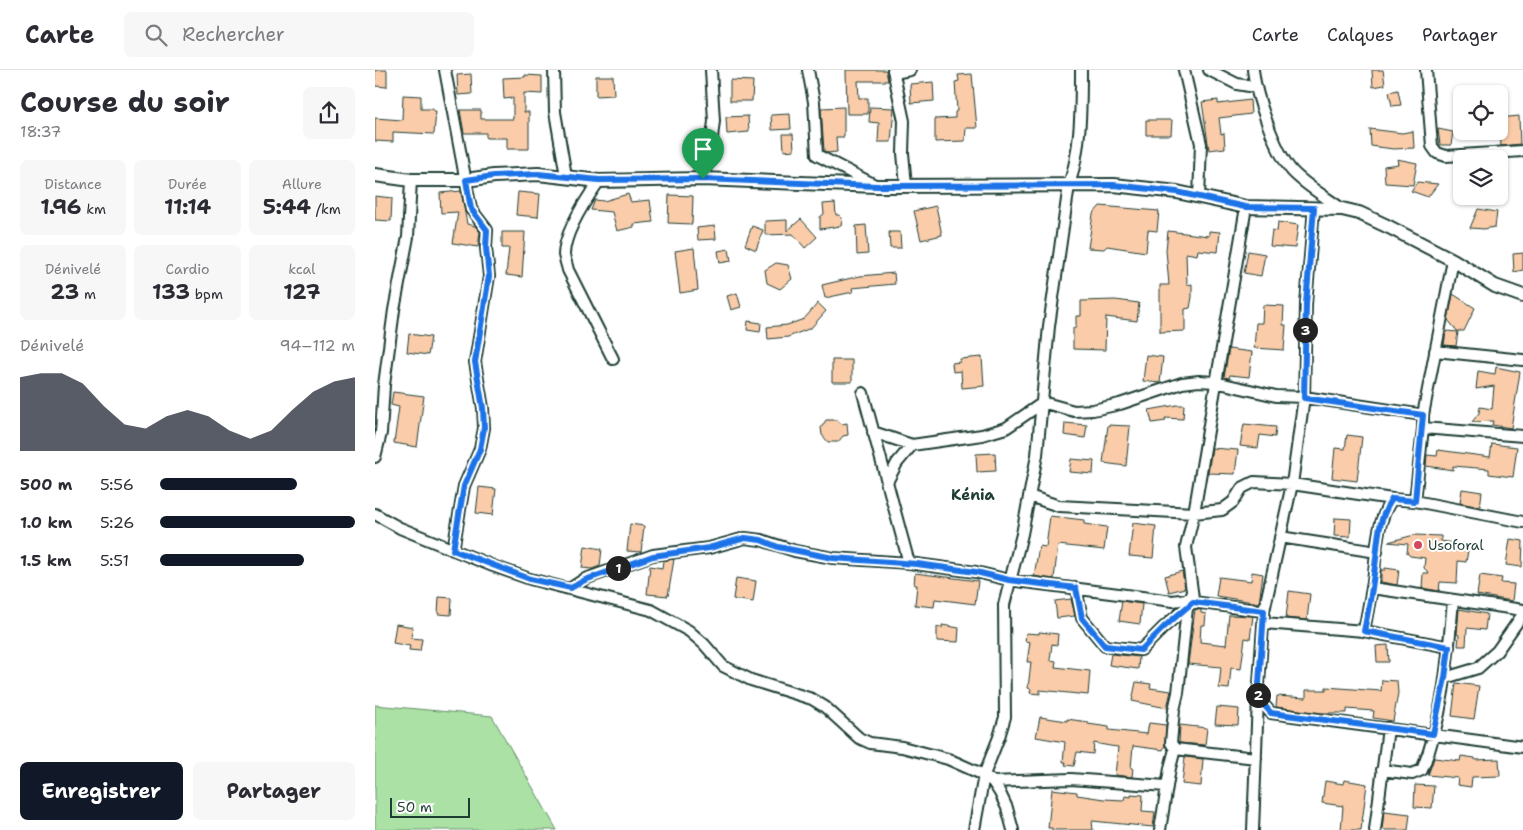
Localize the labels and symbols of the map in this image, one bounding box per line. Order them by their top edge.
pin [682,128,724,179]
pin: 3 [1293,318,1317,342]
district label: Kénia [951,485,996,505]
place label: Usoforal [1428,536,1485,554]
marker: Usoforal [1412,539,1424,551]
pin: 1 [605,556,631,580]
pin: 2 [1245,682,1271,708]
scale bar [390,795,470,818]

